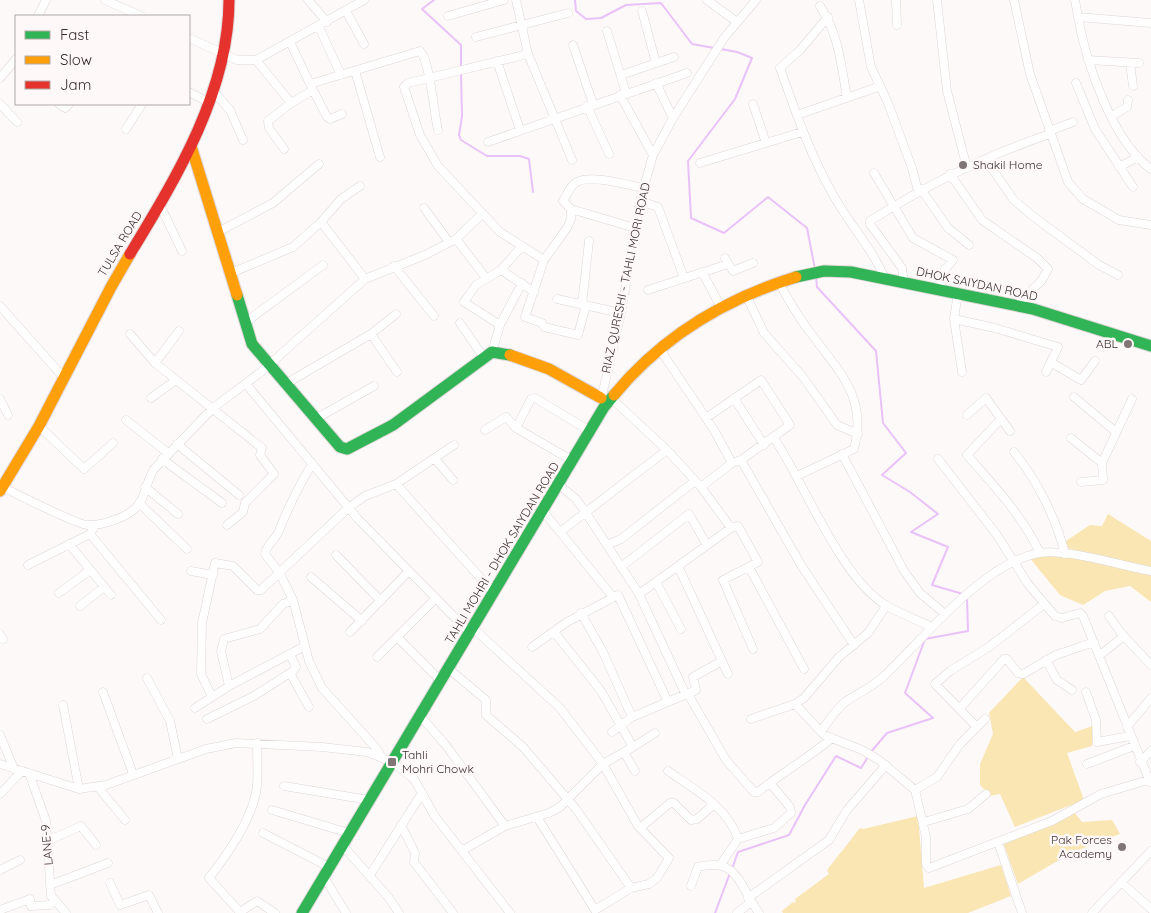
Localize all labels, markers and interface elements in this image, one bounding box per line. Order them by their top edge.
legend [15,15,190,105]
text: Fast [60,25,89,44]
text: Slow [60,50,92,69]
text: Jam [60,75,91,94]
place label: Shakil Home [973,157,1043,172]
marker: Shakil Home [957,159,969,171]
street label: RIAZ QURESHI - TAHLI MORI ROAD [598,181,653,375]
street label: TULSA ROAD [94,208,145,279]
street label: DHOK SAIYDAN ROAD [915,263,1040,304]
place label: ABL [1096,336,1119,351]
marker: ABL [1122,338,1134,350]
street label: TAHLI MOHRI - DHOK SAIYDAN ROAD [441,459,562,646]
place label: Tahli Mohri Chowk [402,747,474,776]
marker: Tahli Mohri Chowk [386,756,398,768]
street label: LANE-9 [37,824,56,866]
place label: Pak Forces Academy [1051,832,1112,861]
marker: Pak Forces Academy [1116,841,1128,853]

